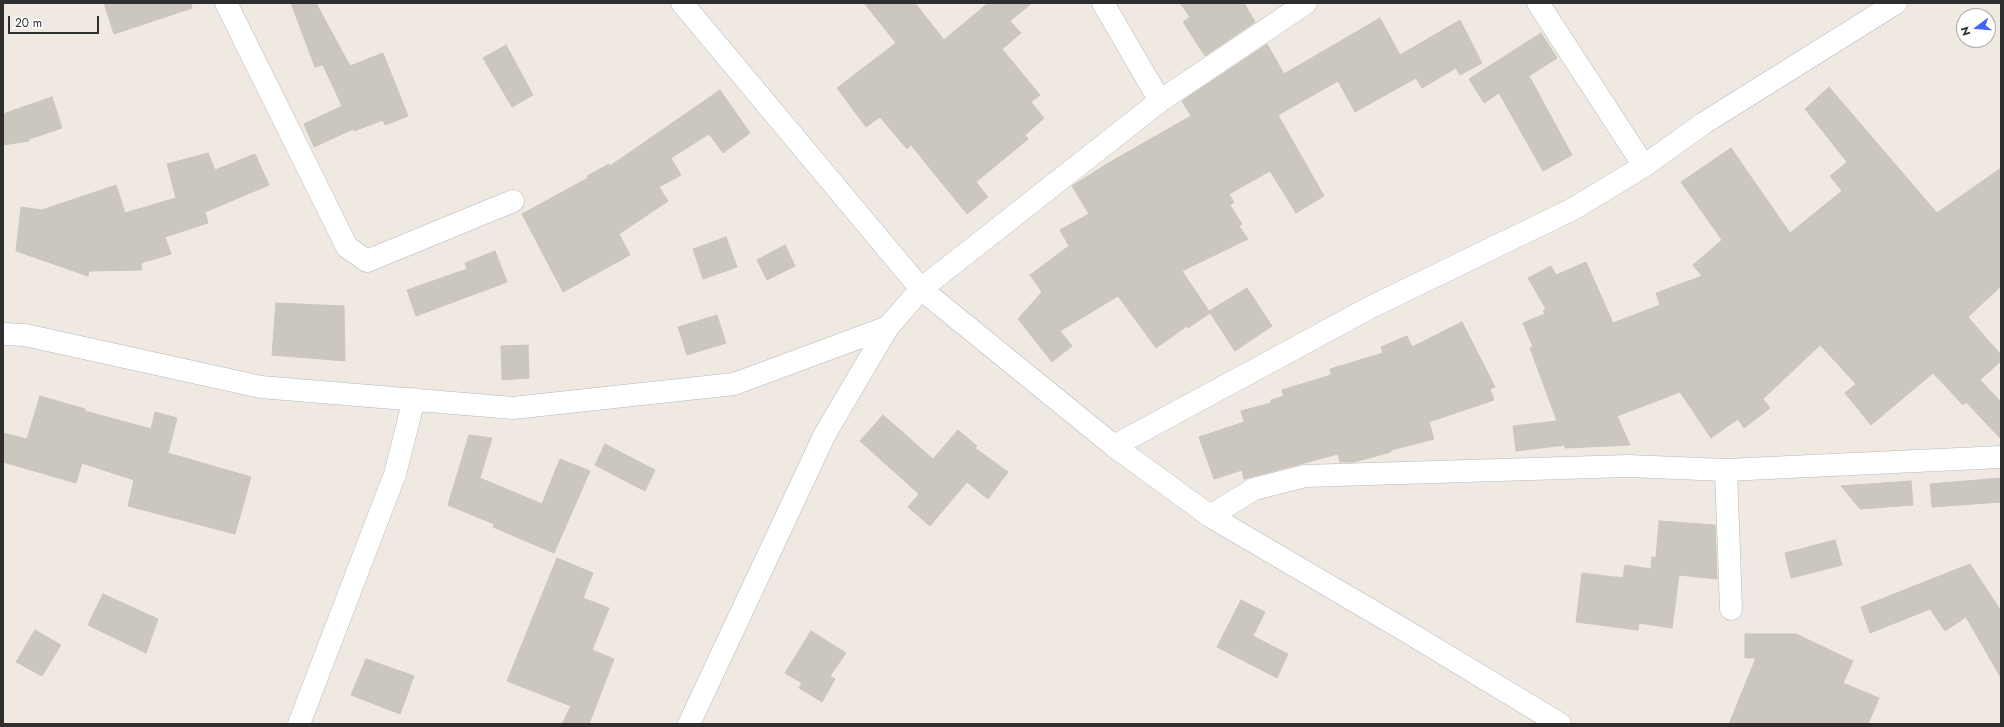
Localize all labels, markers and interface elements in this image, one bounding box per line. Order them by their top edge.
scale bar [10,8,101,34]
north arrow [1956,8,1996,48]
text: 20 m [15,14,42,32]
text: N [1957,25,1974,37]

